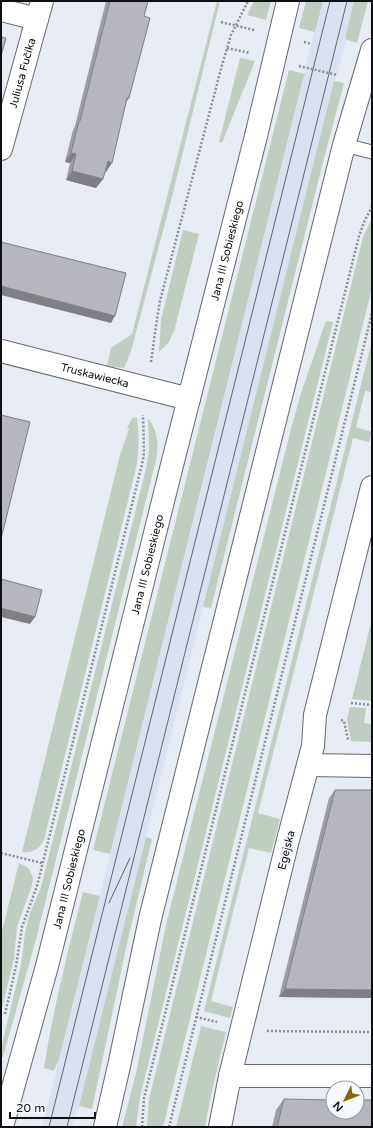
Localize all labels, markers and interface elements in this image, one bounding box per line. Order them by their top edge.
street label: Juliusa Fučíka [7,37,38,109]
street label: Jana III Sobieskiego [208,199,246,302]
street label: Truskawiecka [59,361,130,390]
street label: Jana III Sobieskiego [129,513,166,616]
street label: Jana III Sobieskiego [50,827,88,930]
street label: Egejska [275,829,298,871]
north arrow [325,1080,365,1120]
scale bar [10,1094,95,1120]
text: N [330,1099,346,1114]
text: 20 m [16,1101,45,1115]

